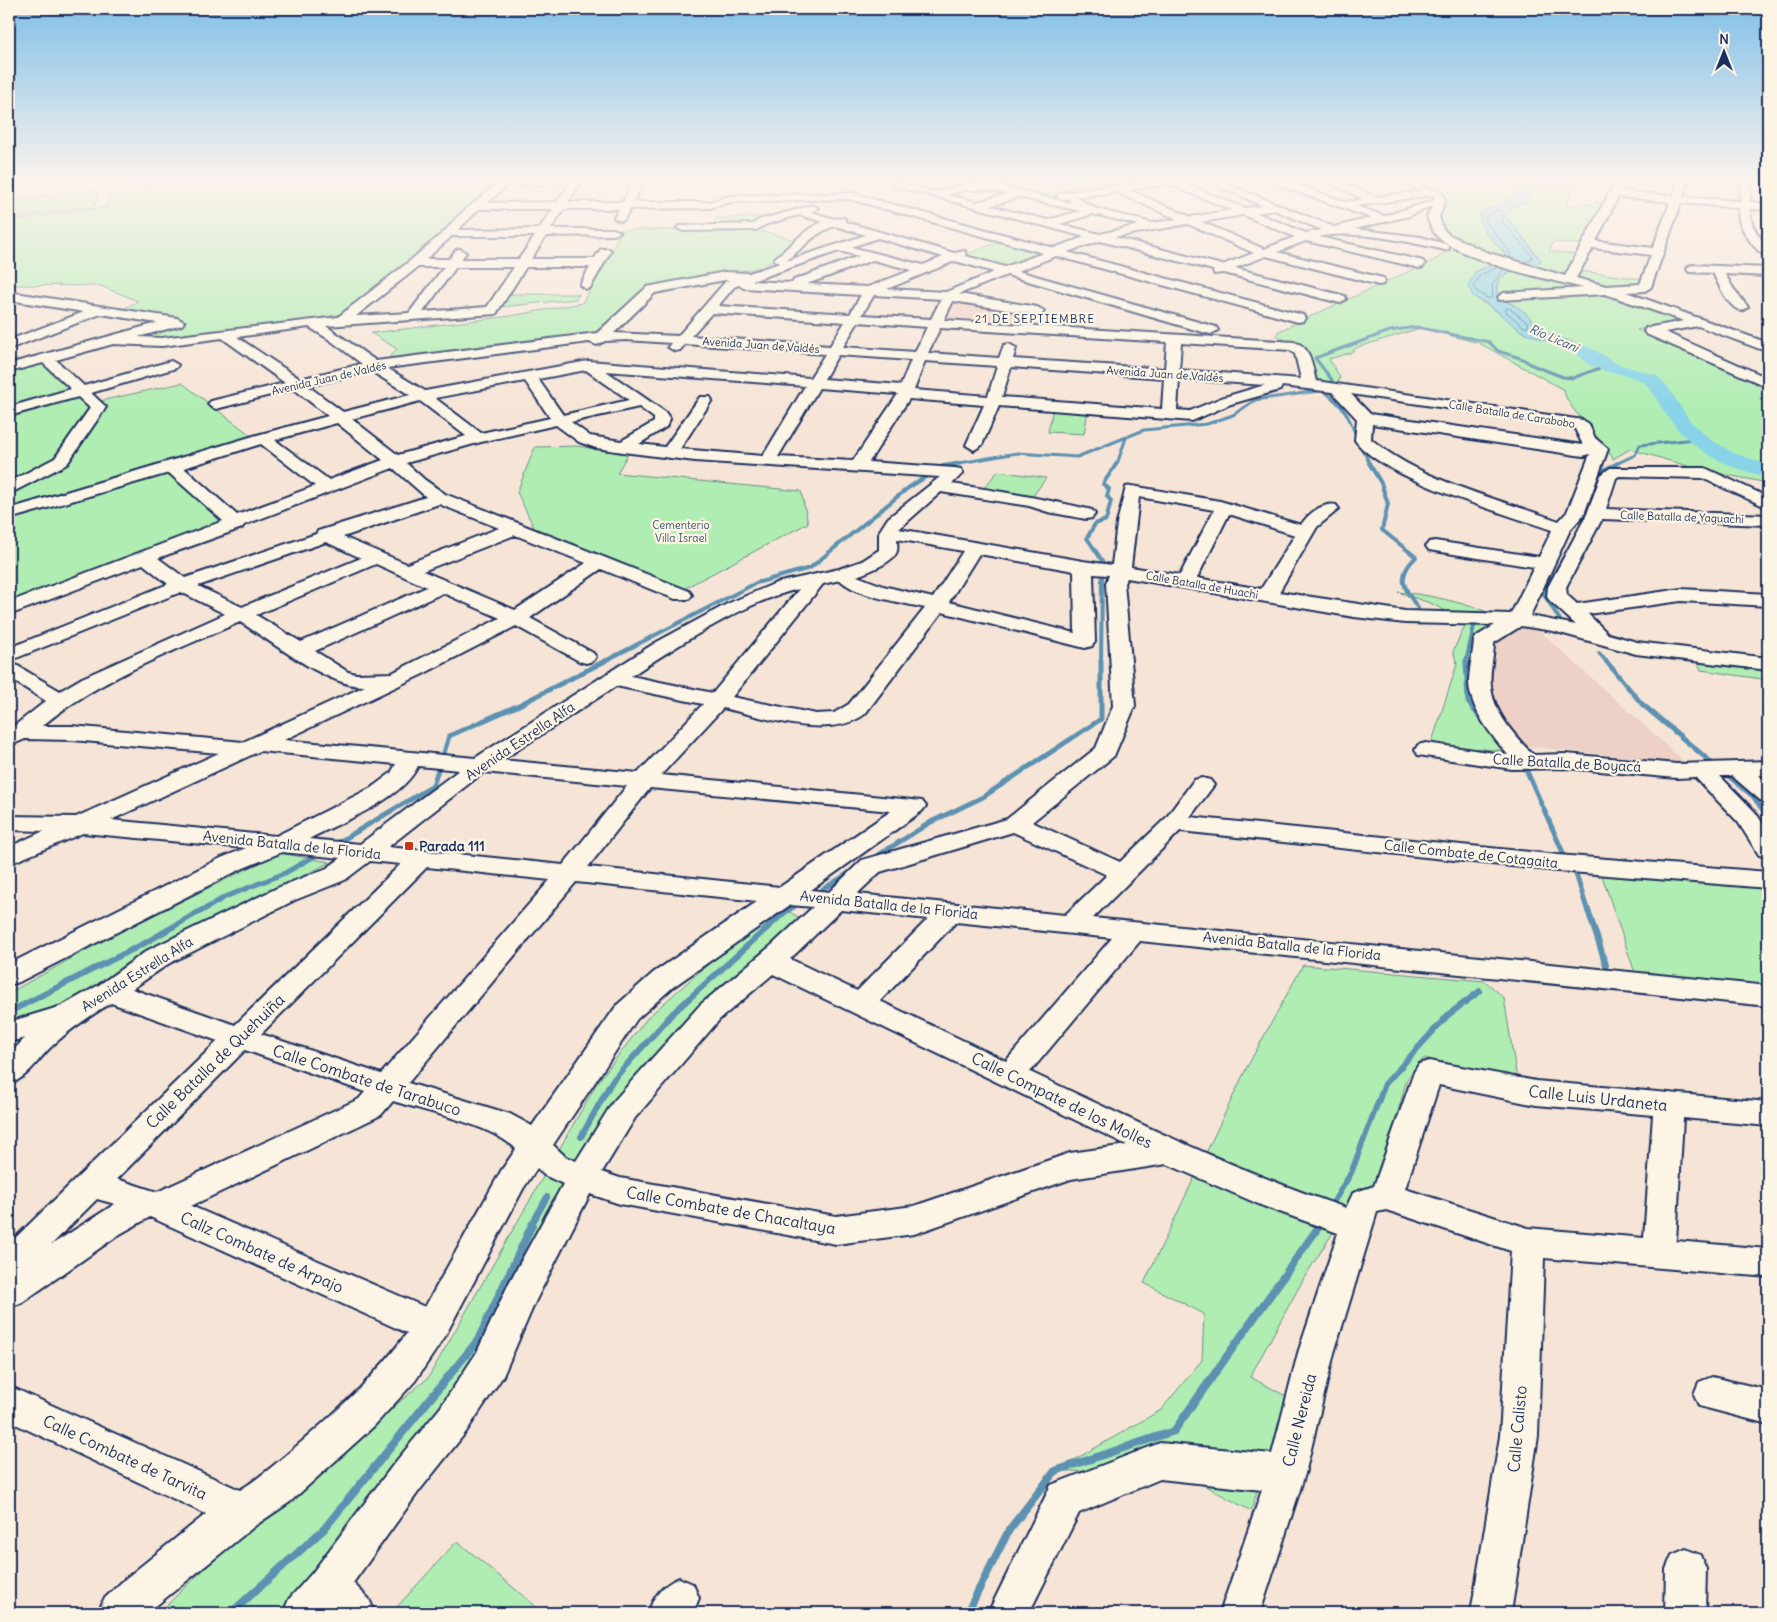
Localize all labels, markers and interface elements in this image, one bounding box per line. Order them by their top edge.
north arrow [1700,28,1750,78]
text: N [1719,30,1729,48]
district label: 21 DE SEPTIEMBRE [975,311,1095,326]
water label: Río Licani [1527,321,1582,356]
street label: Avenida Juan de Valdés [702,334,820,356]
street label: Avenida Juan de Valdés [270,358,388,398]
street label: Avenida Juan de Valdés [1106,363,1224,385]
street label: Calle Batalla de Carabobo [1448,397,1576,431]
street label: Calle Batalla de Yaguachi [1620,508,1744,526]
park label: Cementerio Villa Israel [652,518,710,545]
street label: Calle Batalla de Huachi [1145,568,1259,602]
street label: Avenida Estrella Alfa [462,698,578,784]
street label: Calle Batalla de Boyacá [1492,750,1642,776]
street label: Avenida Batalla de la Florida [202,827,382,863]
street label: Calle Combate de Cotagaita [1383,836,1559,872]
place label: Parada 111 [419,837,485,855]
marker: Parada 111 [403,840,415,852]
street label: Avenida Batalla de la Florida [799,887,979,923]
street label: Avenida Batalla de la Florida [1202,928,1382,964]
street label: Avenida Estrella Alfa [78,932,196,1016]
street label: Calle Batalla de Quehuiña [141,989,289,1133]
street label: Calle Combate de Tarabuco [270,1040,464,1120]
street label: Calle Compate de los Molles [968,1047,1156,1153]
street label: Calle Luis Urdaneta [1527,1081,1669,1115]
street label: Calle Combate de Chacaltaya [625,1182,837,1238]
street label: Callz Combate de Arpajo [177,1207,347,1297]
street label: Calle Nereida [1278,1371,1320,1469]
street label: Calle Calisto [1503,1385,1531,1473]
street label: Calle Combate de Tarvita [40,1410,210,1504]

